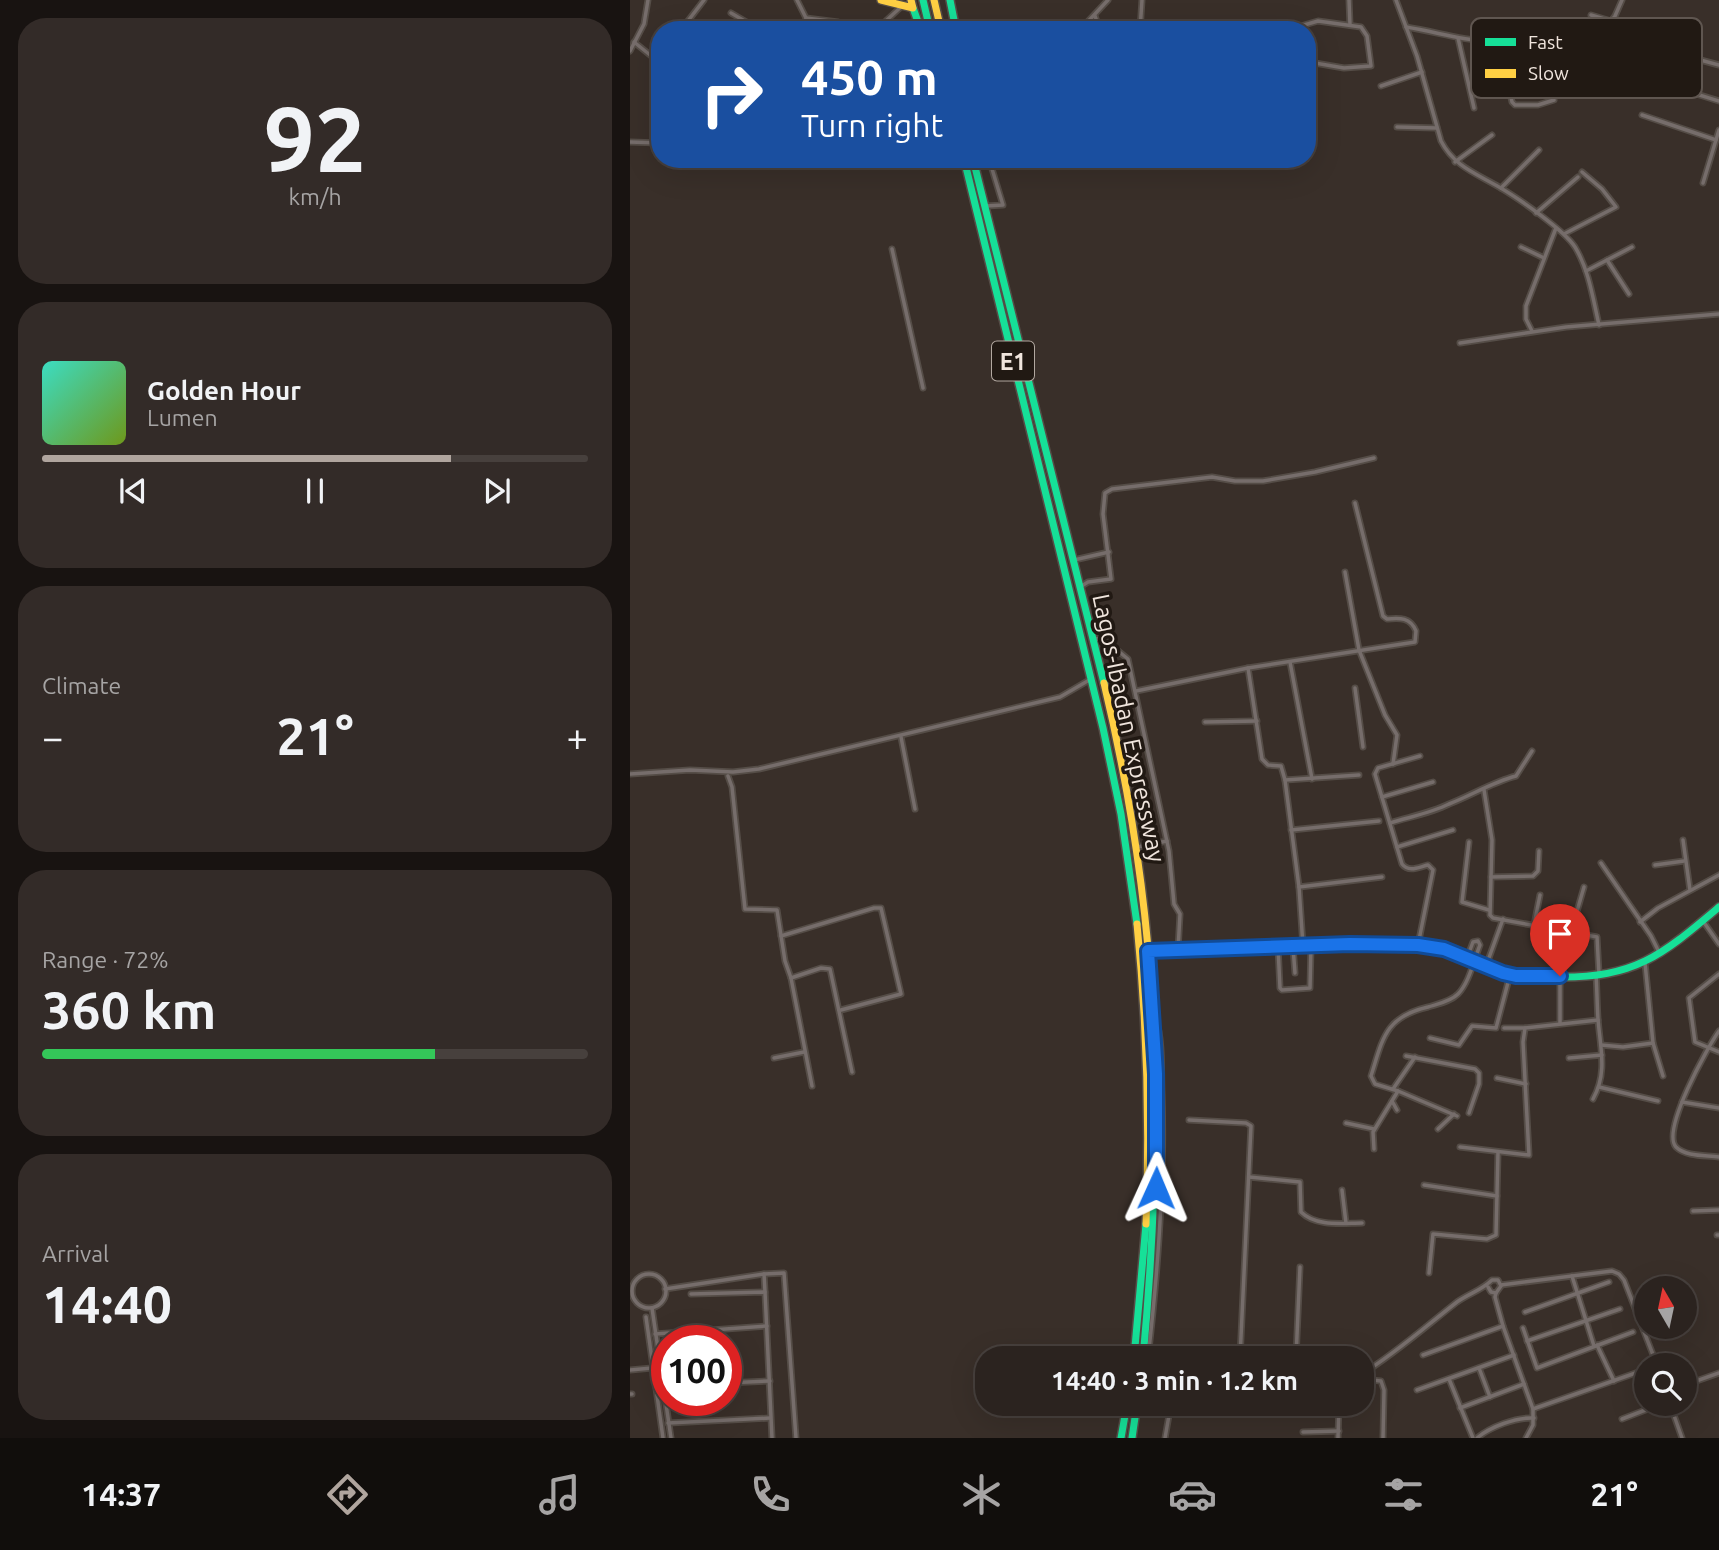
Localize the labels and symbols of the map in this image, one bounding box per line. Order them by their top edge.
legend [1471,18,1702,98]
text: Fast [1528,31,1563,53]
text: Slow [1528,62,1569,84]
road number: E1 [992,342,1034,380]
street label: Lagos-Ibadan Expressway [1087,592,1171,865]
pin [1530,904,1590,976]
position arrow [1119,1151,1193,1225]
north arrow [1634,1276,1698,1339]
speed limit sign: 100 [651,1325,742,1416]

